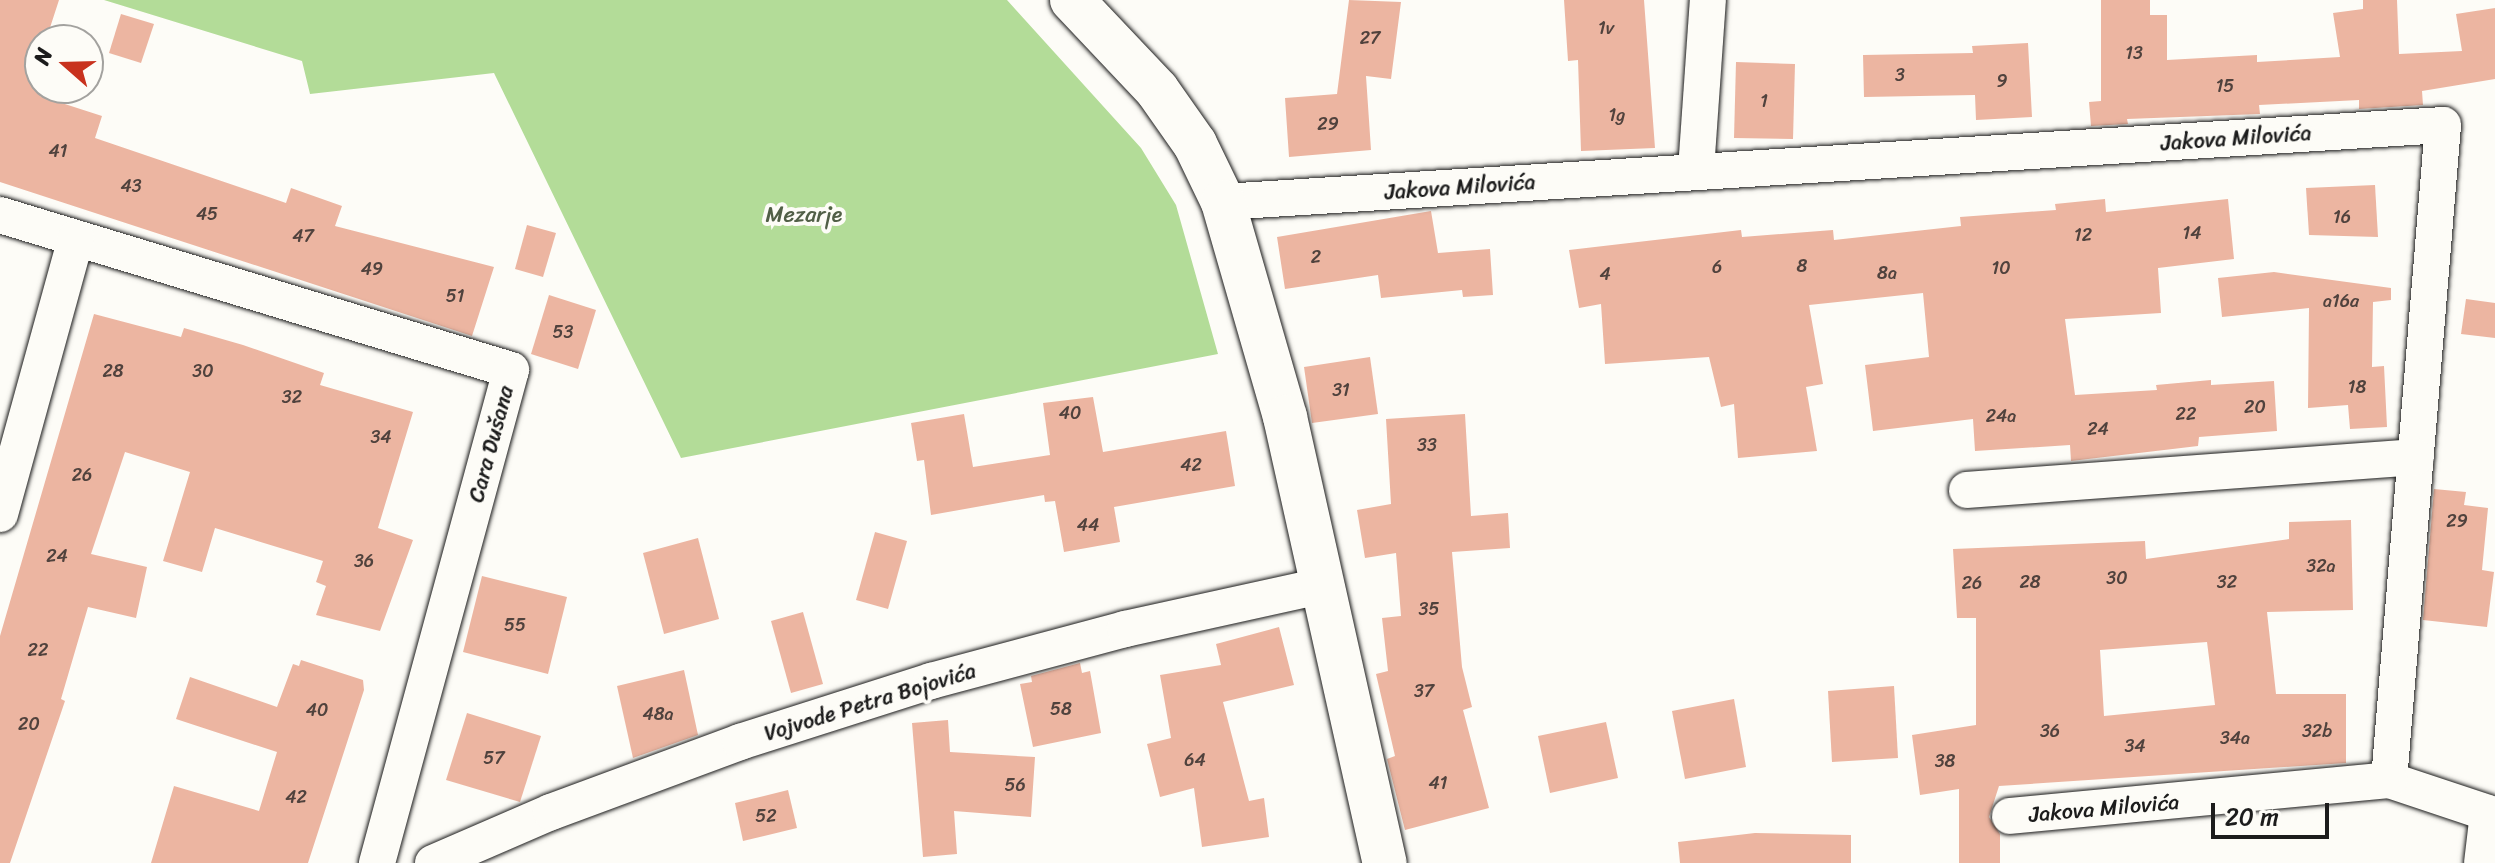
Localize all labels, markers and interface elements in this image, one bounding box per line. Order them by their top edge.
house number: 1v [1598,17,1614,39]
north arrow [24,24,104,104]
house number: 27 [1360,27,1380,49]
text: N [22,42,64,70]
house number: 13 [2125,42,2143,64]
house number: 3 [1895,64,1905,86]
house number: 9 [1996,70,2008,92]
house number: 15 [2216,75,2234,97]
house number: 1 [1760,90,1768,112]
house number: 1g [1609,104,1625,126]
house number: 29 [1317,113,1339,135]
street label: Jakova Milovića [2160,120,2312,156]
house number: 41 [49,140,67,162]
street label: Jakova Milovića [1384,169,1536,205]
house number: 43 [120,175,142,197]
park label: Mezarje [766,202,842,228]
house number: 45 [196,203,218,225]
house number: 16 [2333,206,2351,228]
house number: 14 [2183,222,2201,244]
house number: 12 [2074,224,2092,246]
house number: 47 [292,225,314,247]
house number: 2 [1311,246,1321,268]
house number: 8 [1797,255,1807,277]
house number: 6 [1712,256,1722,278]
house number: 10 [1991,257,2011,279]
house number: 49 [361,258,383,280]
house number: 8a [1877,262,1897,284]
house number: 4 [1599,263,1611,285]
house number: 51 [446,285,464,307]
house number: a16a [2323,290,2359,312]
house number: 53 [553,321,573,343]
house number: 28 [102,360,124,382]
house number: 30 [192,360,214,382]
house number: 18 [2348,376,2366,398]
house number: 31 [1332,379,1350,401]
street label: Cara Dušana [463,383,519,505]
house number: 32 [282,386,302,408]
house number: 20 [2244,396,2266,418]
house number: 40 [1059,402,1081,424]
house number: 22 [2176,403,2196,425]
house number: 24a [1986,405,2016,427]
house number: 24 [2087,418,2109,440]
house number: 34 [370,426,392,448]
house number: 33 [1417,434,1437,456]
house number: 42 [1180,454,1202,476]
house number: 26 [72,464,92,486]
house number: 29 [2446,510,2468,532]
house number: 44 [1077,514,1099,536]
house number: 24 [46,545,68,567]
house number: 36 [354,550,374,572]
house number: 32a [2306,555,2336,577]
house number: 30 [2106,567,2128,589]
house number: 28 [2019,571,2041,593]
house number: 32 [2217,571,2237,593]
house number: 26 [1962,572,1982,594]
house number: 35 [1419,598,1439,620]
house number: 55 [504,614,526,636]
house number: 22 [28,639,48,661]
street label: Vojvode Petra Bojovića [761,657,979,747]
house number: 37 [1414,680,1434,702]
house number: 58 [1050,698,1072,720]
house number: 40 [306,699,328,721]
house number: 48a [642,703,674,725]
house number: 20 [18,713,40,735]
house number: 36 [2040,720,2060,742]
house number: 32b [2302,720,2332,742]
house number: 34a [2220,727,2250,749]
house number: 34 [2124,735,2146,757]
house number: 57 [483,747,505,769]
house number: 64 [1184,749,1206,771]
house number: 38 [1935,750,1955,772]
house number: 41 [1429,772,1447,794]
house number: 56 [1004,774,1026,796]
house number: 42 [285,786,307,808]
scale bar [2215,787,2333,837]
street label: Jakova Milovića [2028,788,2180,828]
text: 20 m [2225,796,2279,838]
house number: 52 [755,805,777,827]

